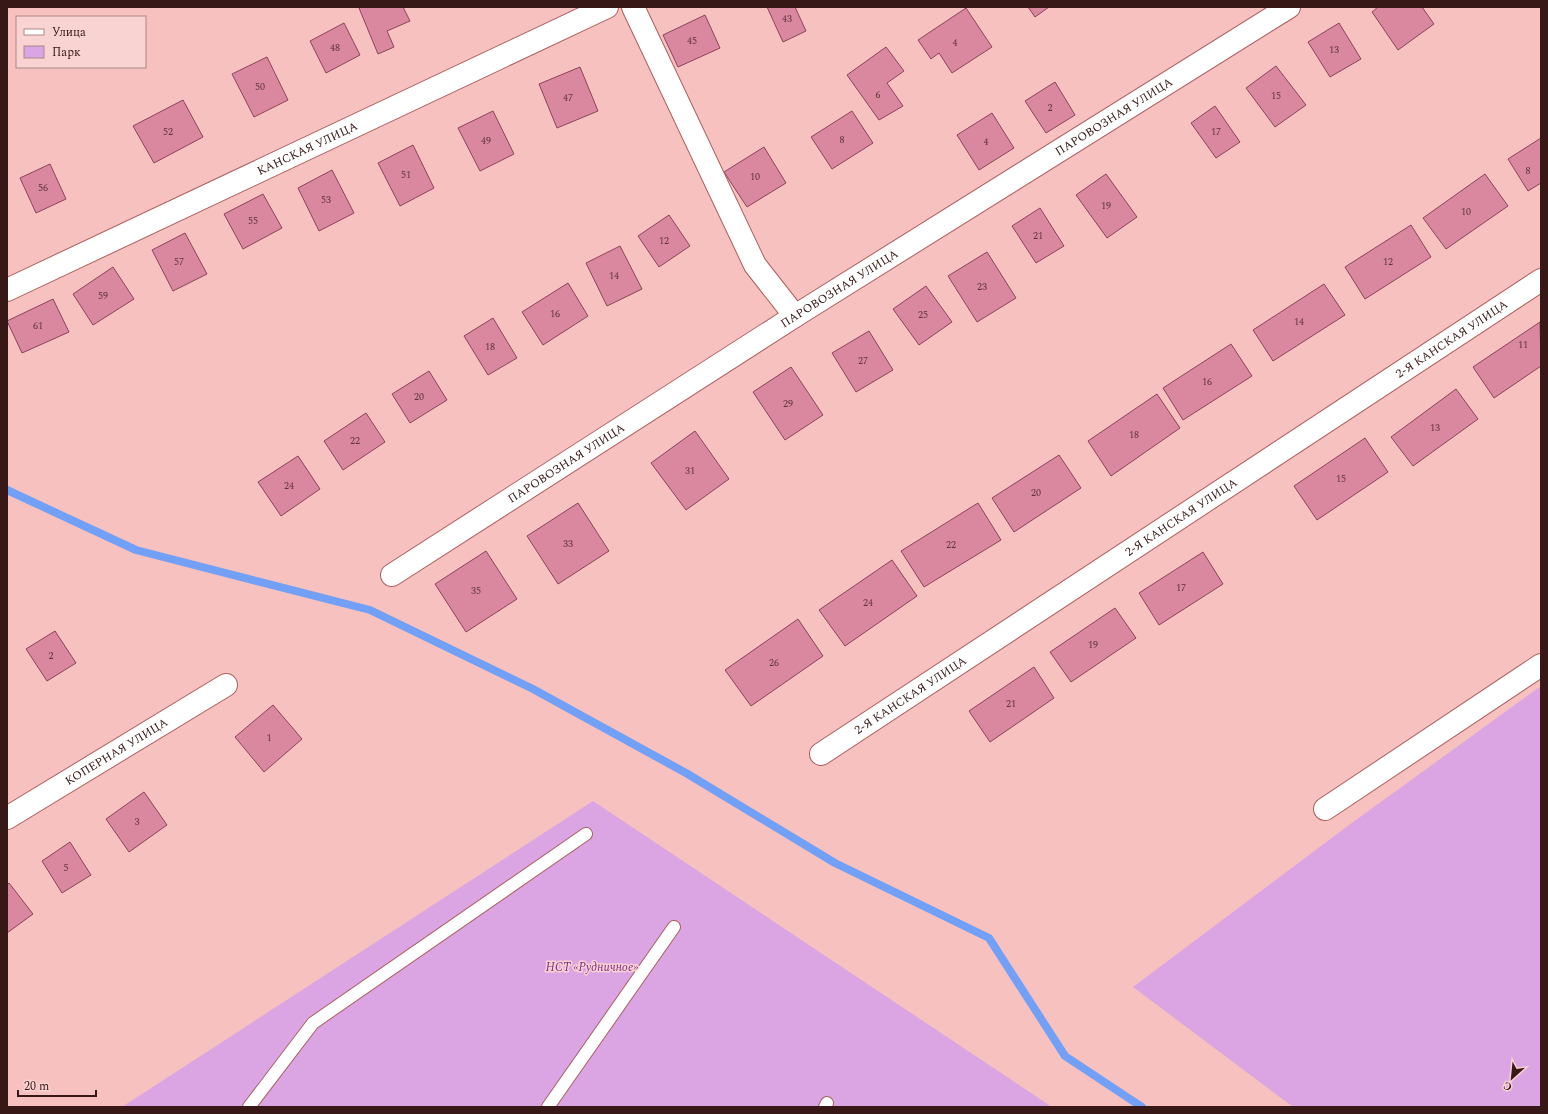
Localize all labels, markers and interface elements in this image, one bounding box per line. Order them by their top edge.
house number: 43 [782,11,792,27]
legend [16,16,146,68]
text: Улица [52,23,86,42]
house number: 45 [687,33,697,49]
house number: 4 [953,35,958,51]
house number: 48 [330,40,340,56]
house number: 13 [1329,42,1339,58]
text: Парк [52,43,81,62]
street label: ПАРОВОЗНАЯ УЛИЦА [1051,73,1176,161]
house number: 50 [255,79,265,95]
house number: 6 [876,87,881,103]
house number: 15 [1271,88,1281,104]
house number: 47 [563,90,573,106]
house number: 2 [1048,100,1053,116]
street label: КАНСКАЯ УЛИЦА [254,116,361,180]
house number: 52 [163,124,173,140]
house number: 17 [1211,124,1221,140]
house number: 8 [840,132,845,148]
house number: 49 [481,133,491,149]
house number: 4 [984,134,989,150]
house number: 8 [1526,163,1531,179]
house number: 51 [401,167,411,183]
house number: 10 [750,169,760,185]
house number: 56 [38,180,48,196]
house number: 53 [321,192,331,208]
house number: 19 [1101,198,1111,214]
house number: 10 [1461,204,1471,220]
house number: 55 [248,213,258,229]
house number: 21 [1033,228,1043,244]
house number: 12 [659,233,669,249]
street label: ПАРОВОЗНАЯ УЛИЦА [776,244,902,333]
house number: 57 [174,254,184,270]
house number: 12 [1383,254,1393,270]
house number: 14 [609,268,619,284]
house number: 23 [977,279,987,295]
house number: 59 [98,288,108,304]
street label: 2-Я КАНСКАЯ УЛИЦА [1392,295,1512,383]
house number: 16 [550,306,560,322]
house number: 25 [918,307,928,323]
house number: 14 [1294,314,1304,330]
house number: 61 [33,318,43,334]
house number: 11 [1518,337,1528,353]
house number: 18 [485,339,495,355]
house number: 27 [858,353,868,369]
house number: 16 [1202,374,1212,390]
house number: 20 [414,389,424,405]
house number: 29 [783,396,793,412]
street label: ПАРОВОЗНАЯ УЛИЦА [504,418,628,508]
house number: 13 [1430,420,1440,436]
house number: 18 [1129,427,1139,443]
house number: 22 [350,433,360,449]
house number: 31 [685,463,695,479]
house number: 15 [1336,471,1346,487]
street label: 2-Я КАНСКАЯ УЛИЦА [1121,473,1241,561]
house number: 24 [284,478,294,494]
house number: 20 [1031,485,1041,501]
house number: 33 [563,536,573,552]
house number: 22 [946,537,956,553]
house number: 17 [1176,580,1186,596]
house number: 35 [471,583,481,599]
house number: 24 [863,595,873,611]
house number: 19 [1088,637,1098,653]
house number: 2 [49,648,54,664]
street label: 2-Я КАНСКАЯ УЛИЦА [850,651,970,739]
house number: 26 [769,655,779,671]
house number: 21 [1006,696,1016,712]
street label: КОПЕРНАЯ УЛИЦА [61,713,172,790]
house number: 1 [267,730,272,746]
house number: 3 [135,814,140,830]
house number: 5 [64,860,69,876]
park label: НСТ «Рудничное» [546,958,638,977]
north arrow [1492,1058,1532,1098]
scale bar [18,1072,96,1098]
text: 20 m [24,1077,49,1096]
text: С [1500,1077,1515,1096]

